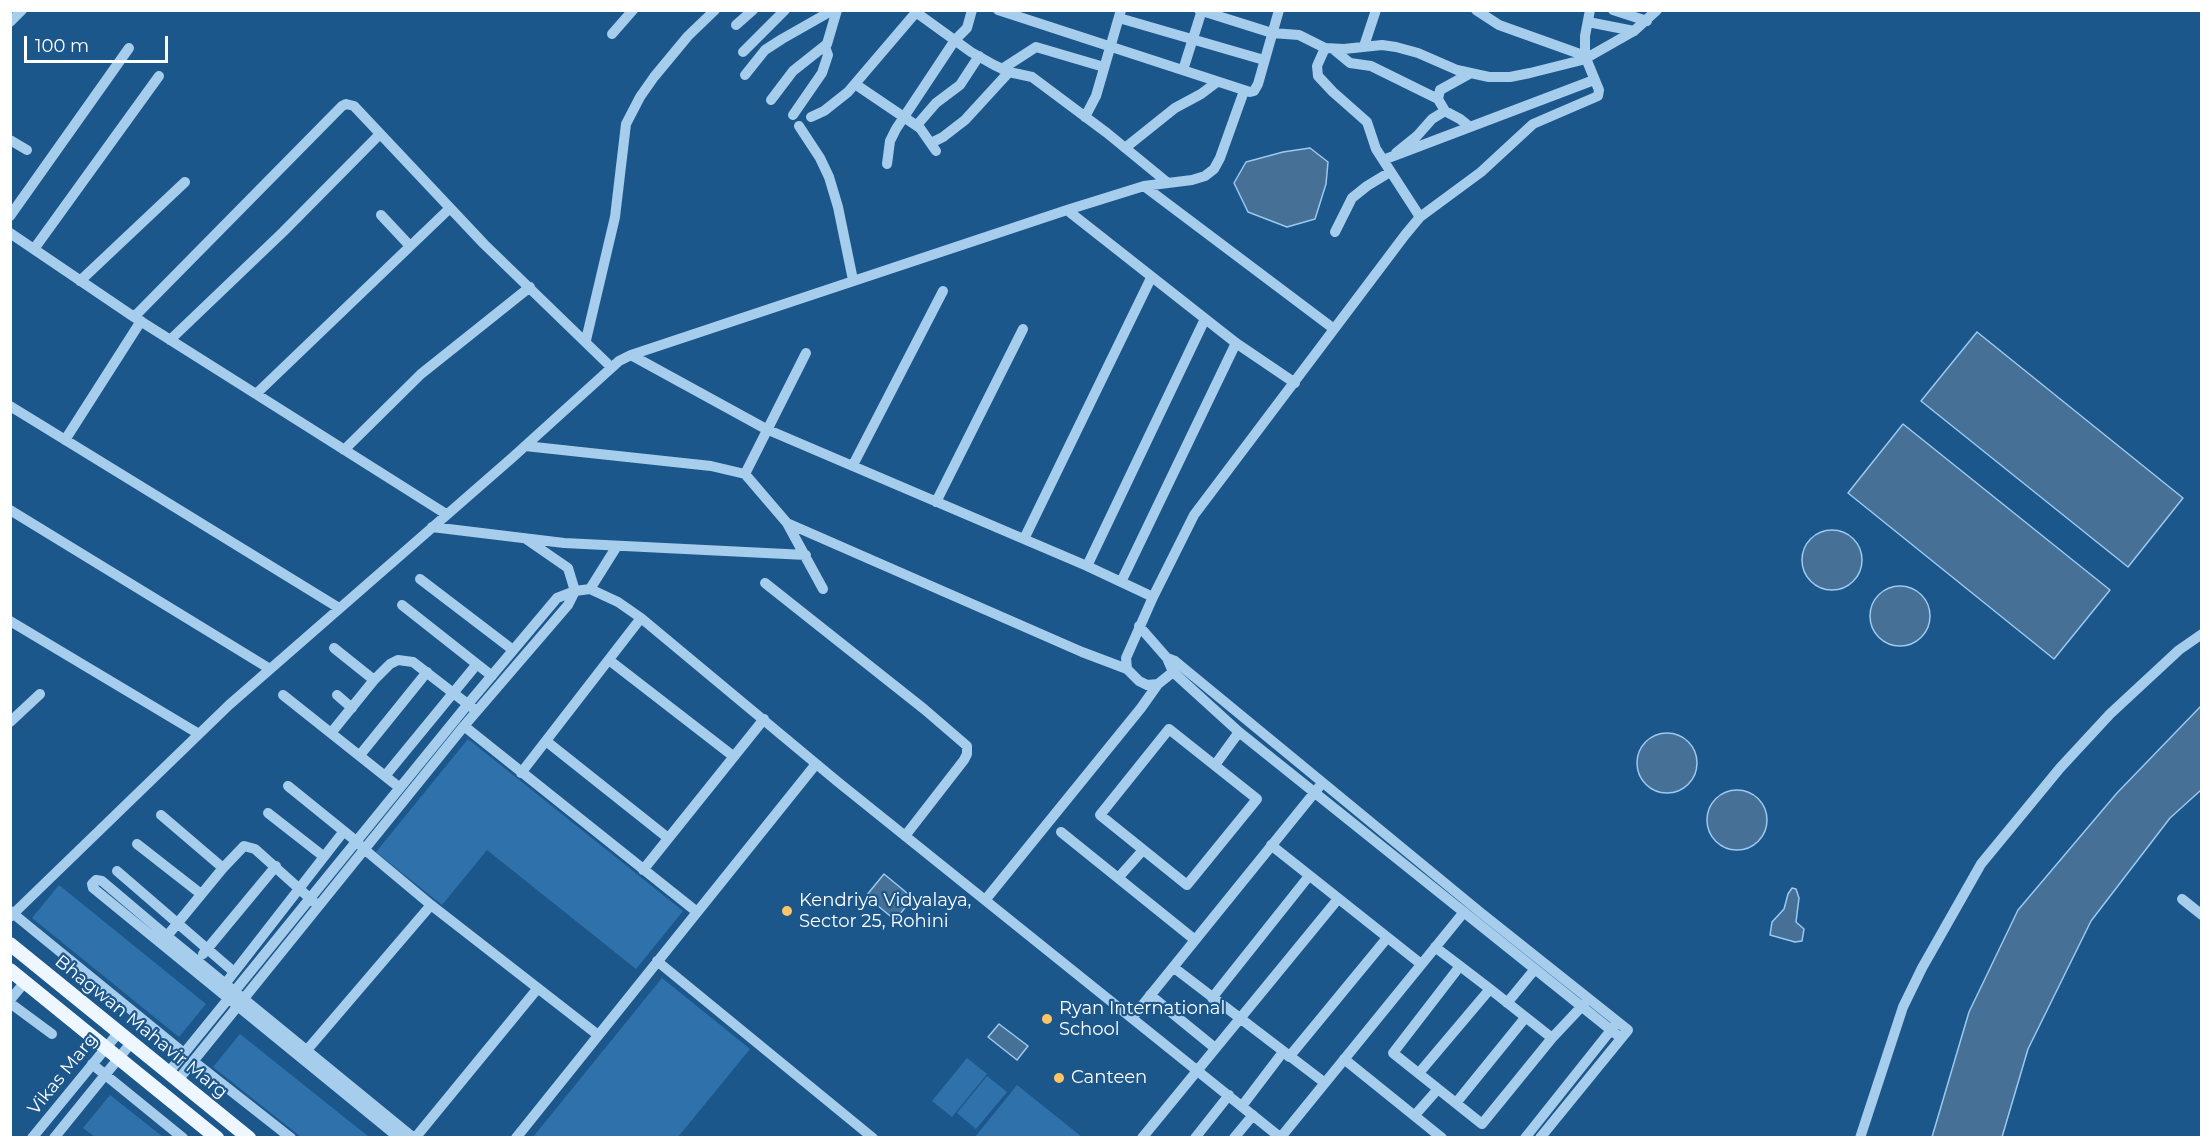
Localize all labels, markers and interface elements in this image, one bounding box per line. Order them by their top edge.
scale bar [27,24,171,62]
text: 100 m [35,35,89,57]
place label: Kendriya Vidyalaya, Sector 25, Rohini [799,890,971,932]
marker: Kendriya Vidyalaya, Sector 25, Rohini [780,904,794,918]
street label: Bhagwan Mahavir Marg [50,951,232,1103]
place label: Ryan International School [1059,998,1225,1040]
marker: Ryan International School [1040,1012,1054,1026]
street label: Vikas Marg [23,1029,103,1119]
place label: Canteen [1071,1067,1147,1089]
marker: Canteen [1052,1071,1066,1085]

